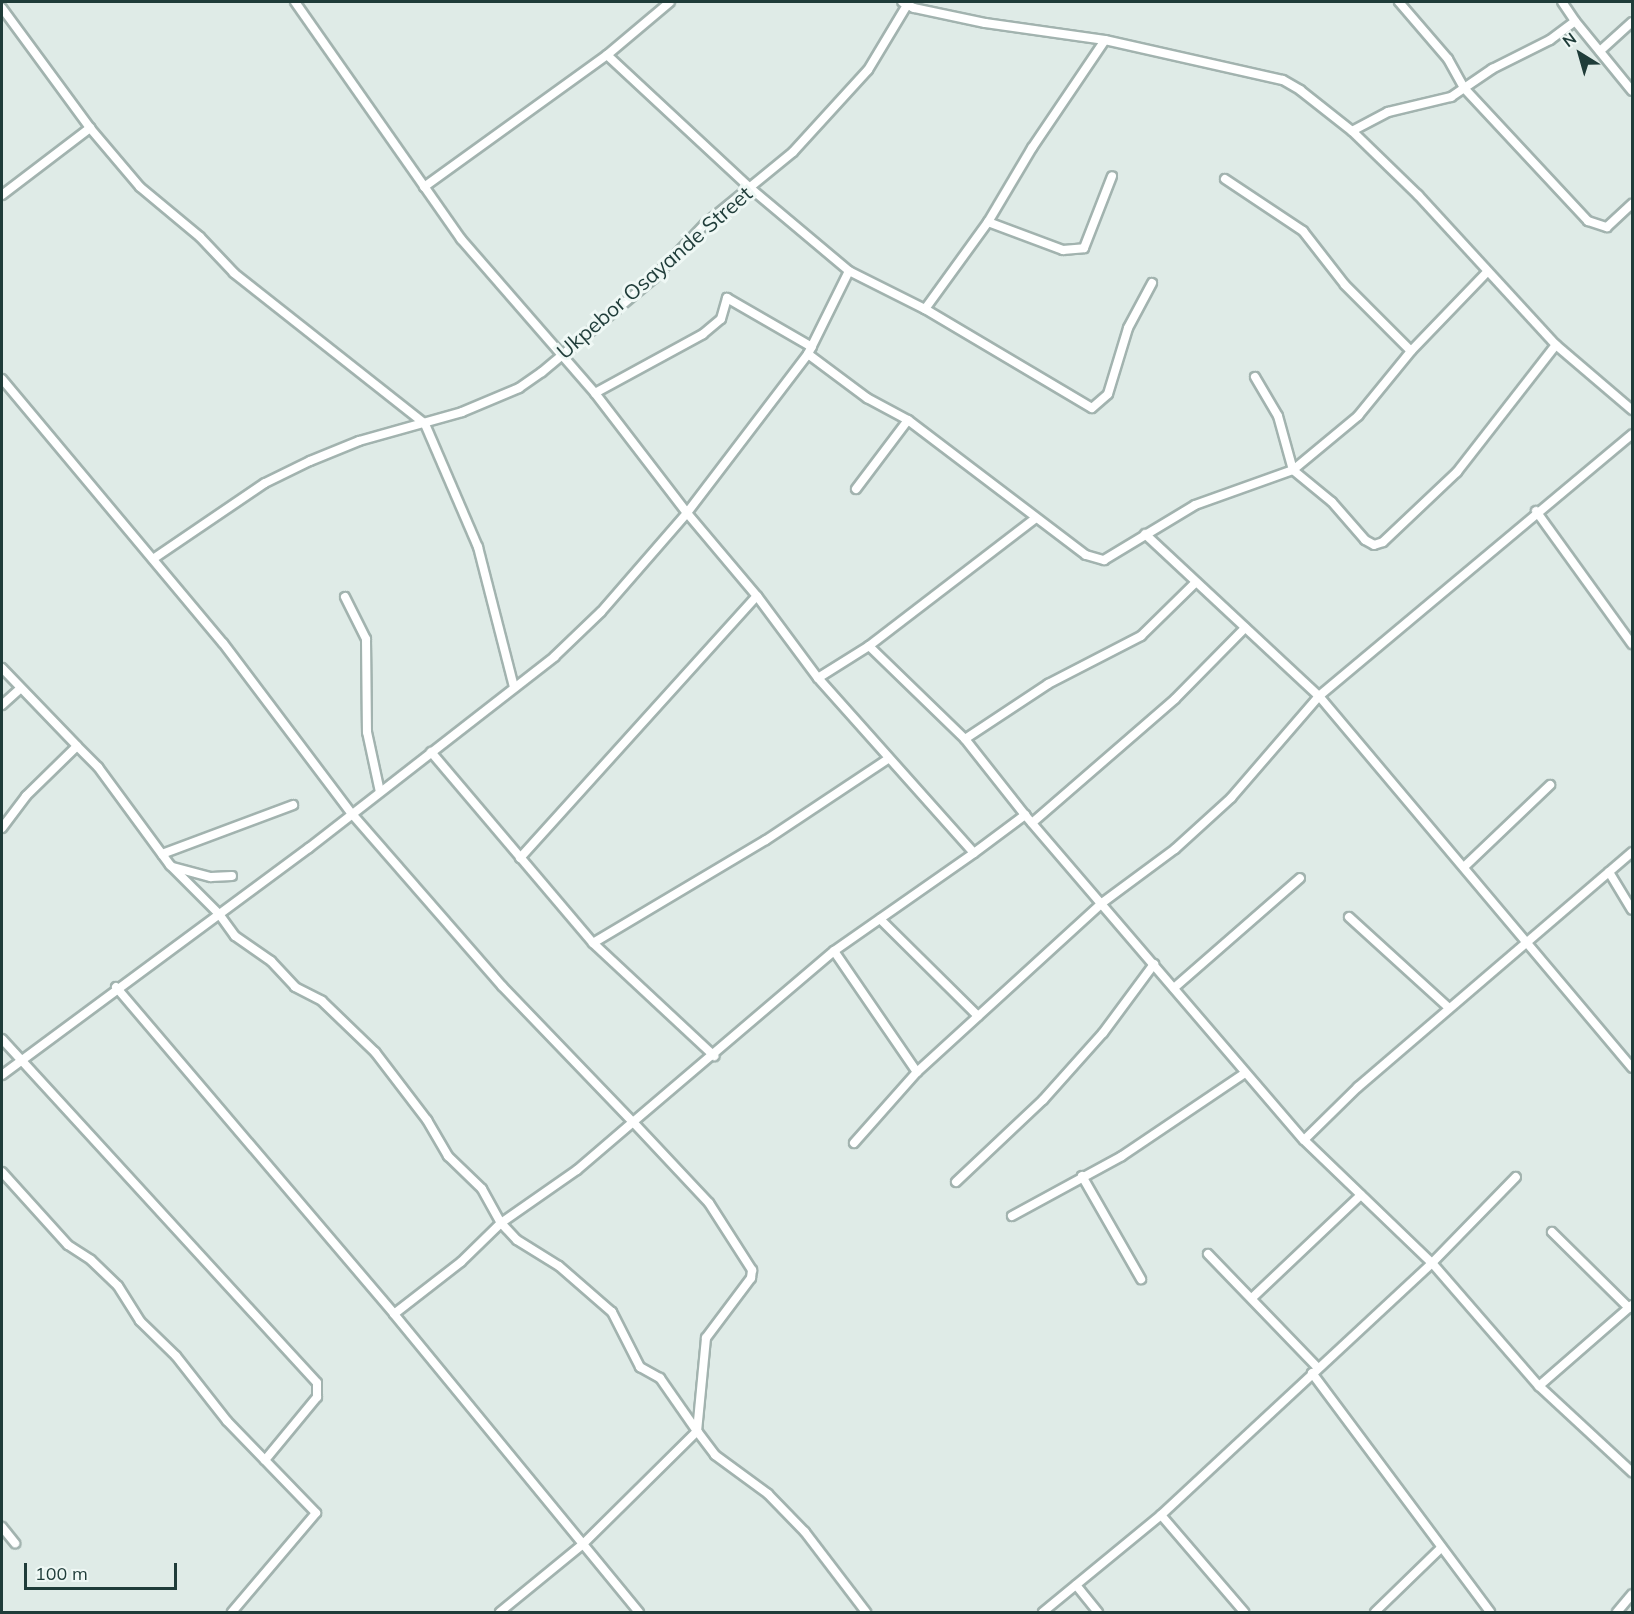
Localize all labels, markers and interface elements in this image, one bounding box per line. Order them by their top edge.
north arrow [1550,24,1610,84]
text: N [1558,28,1580,51]
street label: Ukpebor Osayande Street [551,180,757,364]
scale bar [27,1551,180,1589]
text: 100 m [35,1562,88,1585]

